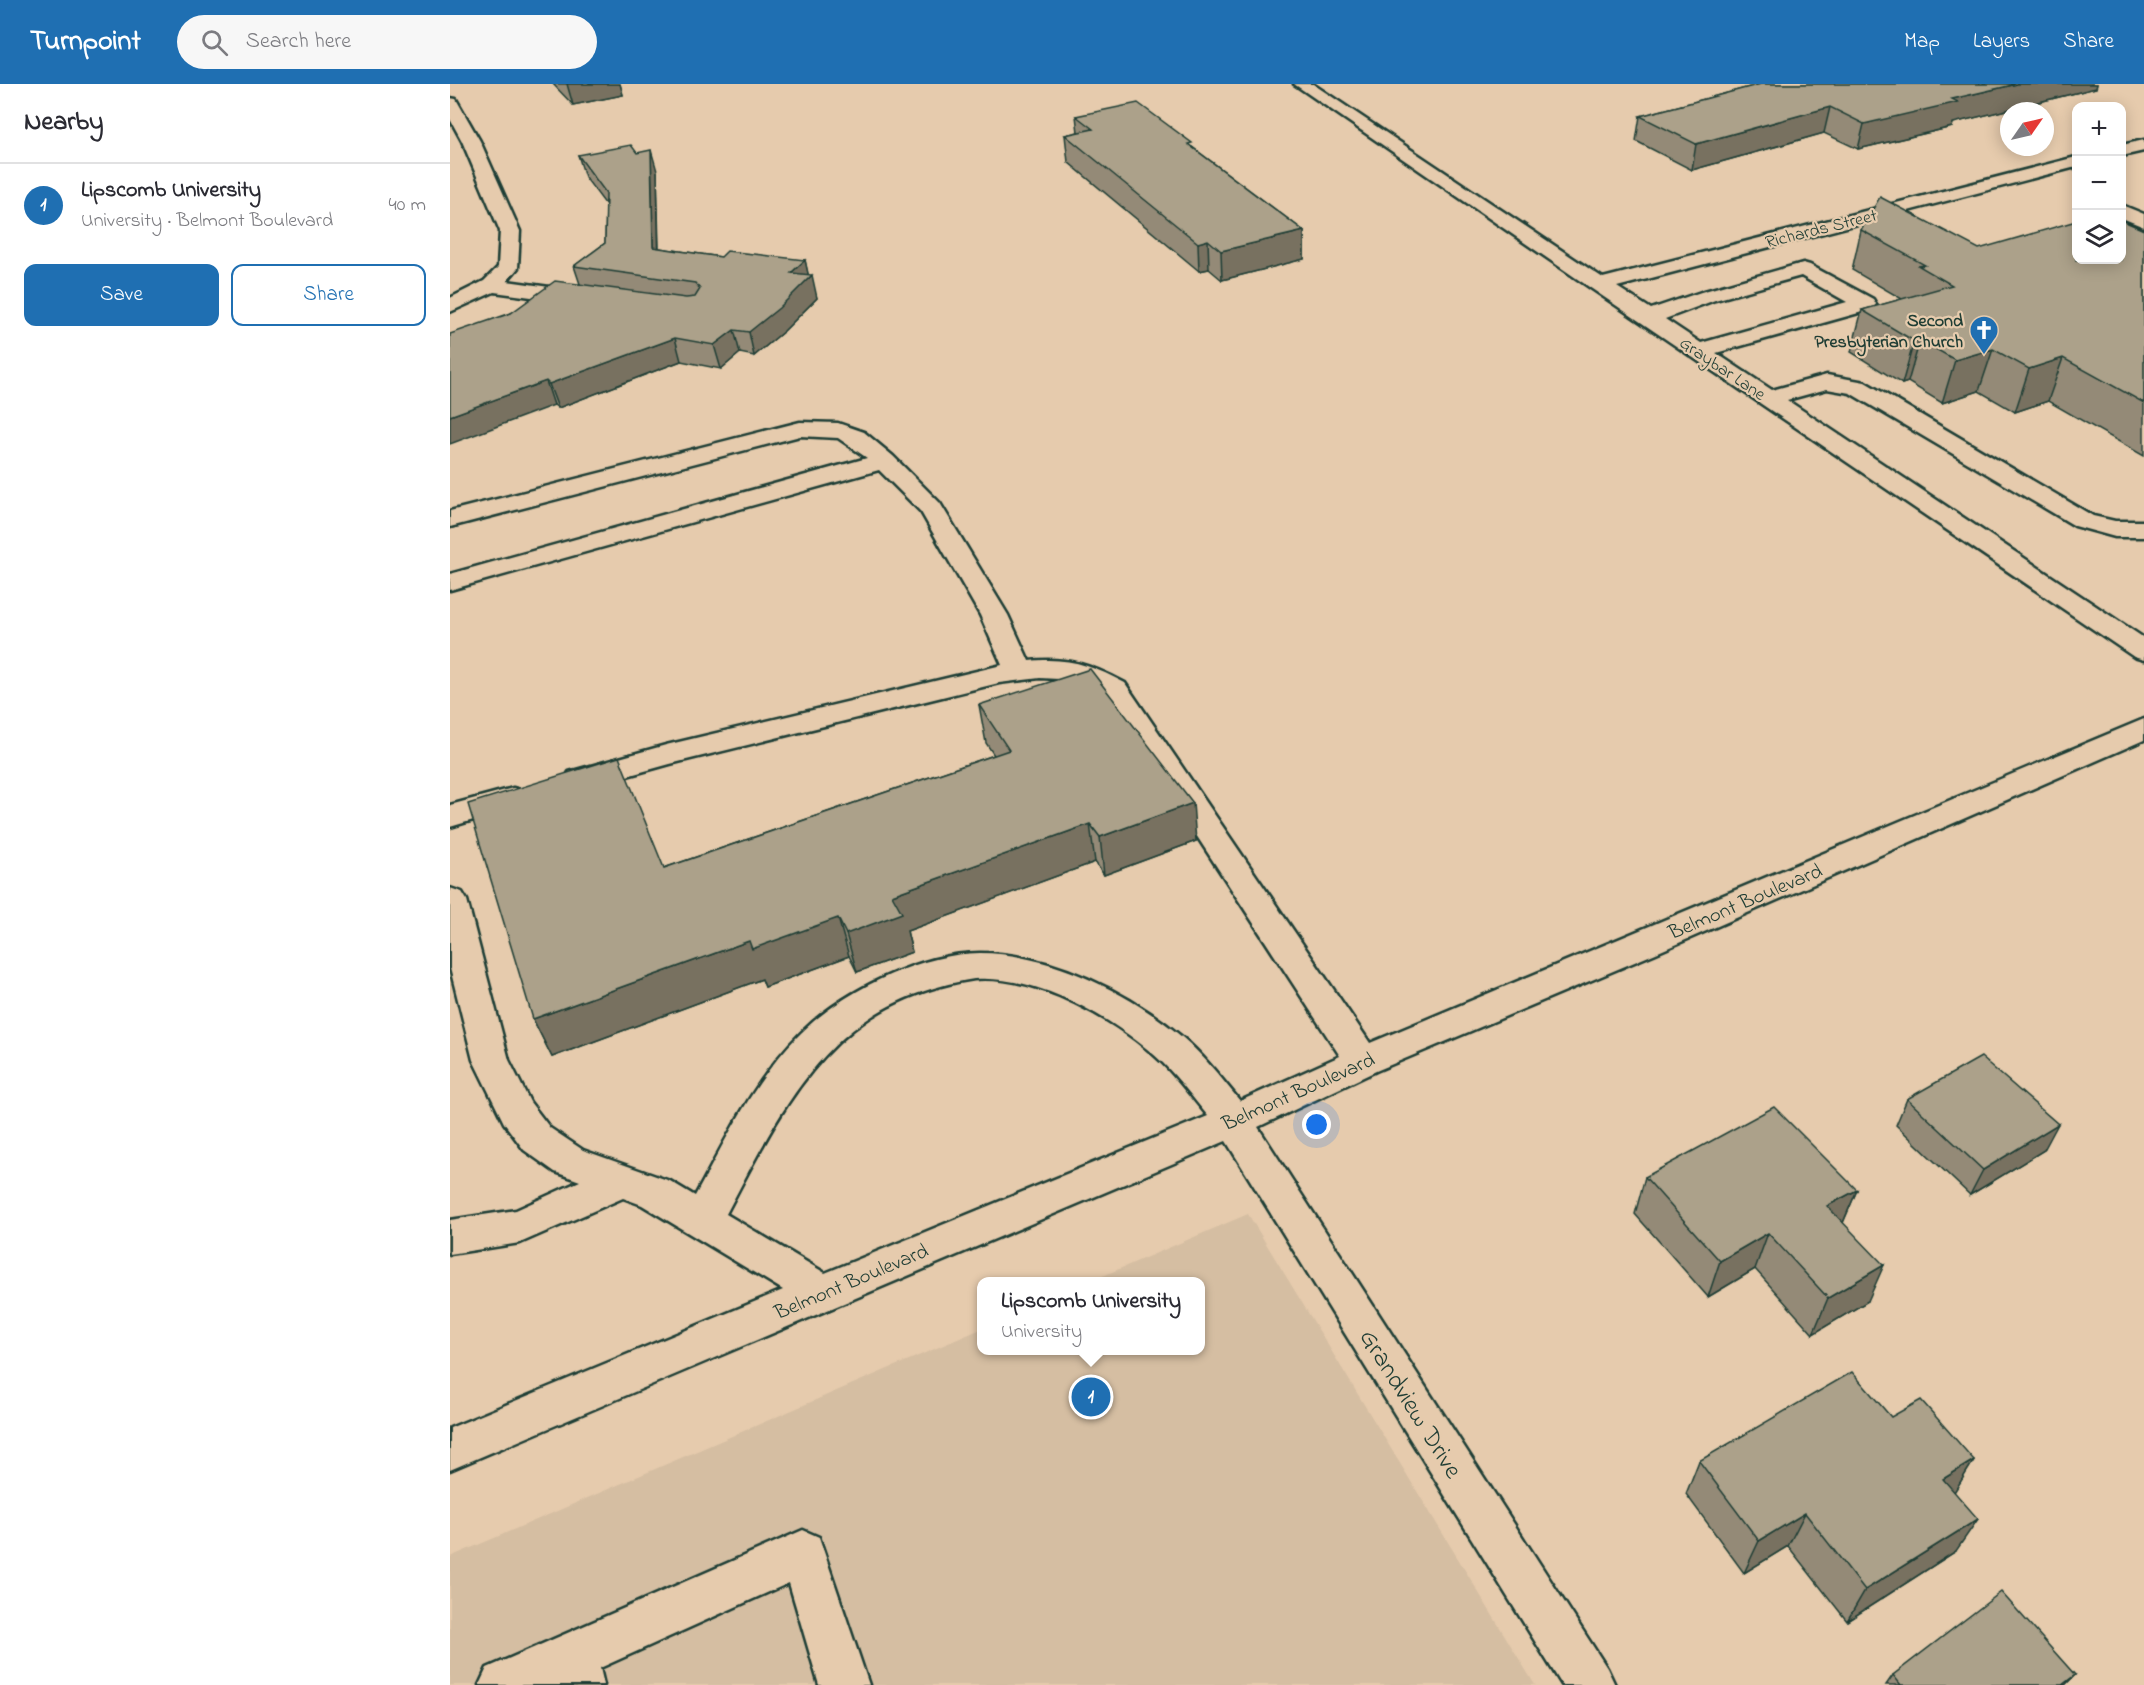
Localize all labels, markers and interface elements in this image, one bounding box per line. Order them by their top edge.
search box [177,15,597,69]
text: Turnpoint [30,22,141,63]
icon: search [198,26,231,59]
text: Search here [246,26,351,58]
text: Map [1904,27,1940,57]
text: Layers [1973,27,2030,57]
text: Share [2063,27,2114,57]
north arrow [2000,102,2054,156]
map controls [2072,102,2126,264]
button: + [2072,102,2126,156]
text: Nearby [24,104,103,142]
button: − [2072,156,2126,210]
text: Lipscomb University [81,175,261,207]
text: 1 [40,191,47,220]
text: 40 m [389,191,426,220]
street label: Richards Street [1763,204,1880,256]
text: University · Belmont Boulevard [81,207,333,236]
button: layers [2072,210,2126,264]
button: Save [24,264,219,326]
button: Share [231,264,426,326]
place label: Second Presbyterian Church [1815,309,1964,357]
church icon: Second Presbyterian Church [1968,314,2000,356]
street label: Graybar Lane [1673,331,1771,409]
street label: Belmont Boulevard [1663,857,1828,949]
street label: Belmont Boulevard [1217,1046,1380,1140]
your location [1302,1110,1331,1139]
street label: Belmont Boulevard [769,1237,934,1329]
popup [977,1277,1205,1355]
text: Lipscomb University [1001,1286,1181,1318]
text: University [1001,1318,1082,1347]
street label: Grandview Drive [1348,1322,1471,1487]
pin: 1 [1072,1374,1110,1420]

